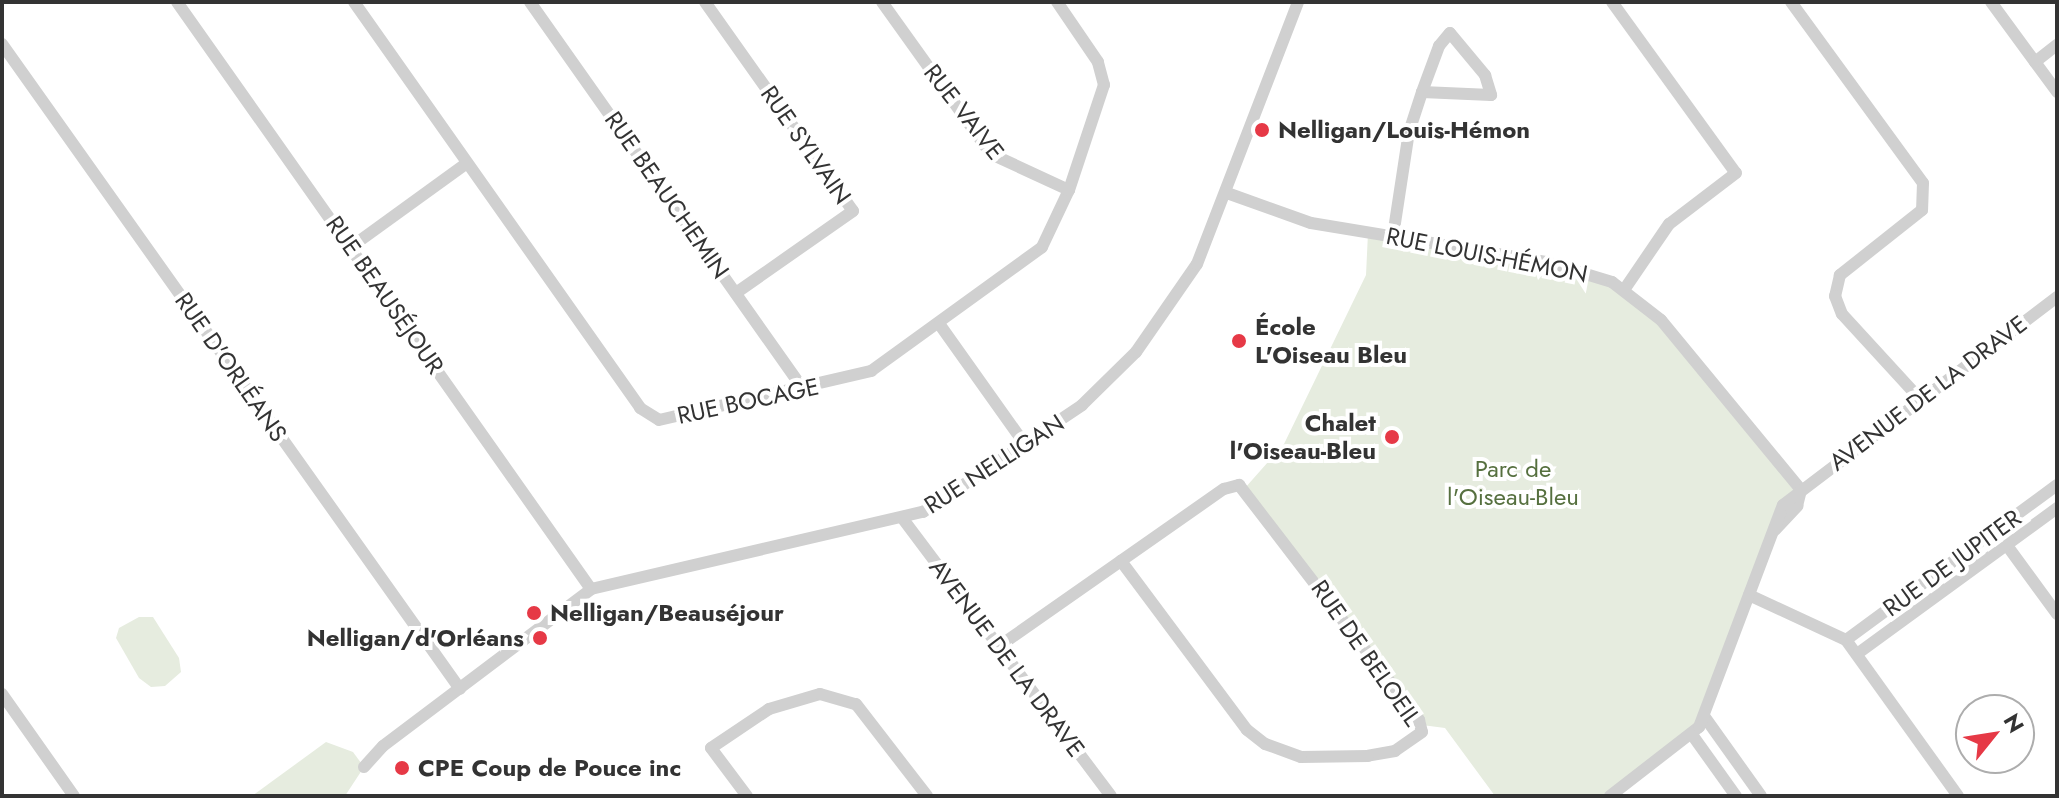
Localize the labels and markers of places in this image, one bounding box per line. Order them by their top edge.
place label: Nelligan/Louis-Hémon [1278,116,1530,144]
marker: Nelligan/Louis-Hémon [1253,121,1271,139]
place label: École L'Oiseau Bleu [1255,313,1407,369]
marker: École L'Oiseau Bleu [1230,332,1248,350]
place label: Chalet l'Oiseau-Bleu [1230,409,1376,465]
marker: Chalet l'Oiseau-Bleu [1383,428,1401,446]
place label: Nelligan/Beauséjour [550,599,784,627]
marker: Nelligan/Beauséjour [525,604,543,622]
place label: Nelligan/d'Orléans [307,624,524,652]
marker: Nelligan/d'Orléans [531,629,549,647]
place label: CPE Coup de Pouce inc [418,754,681,782]
marker: CPE Coup de Pouce inc [393,759,411,777]

